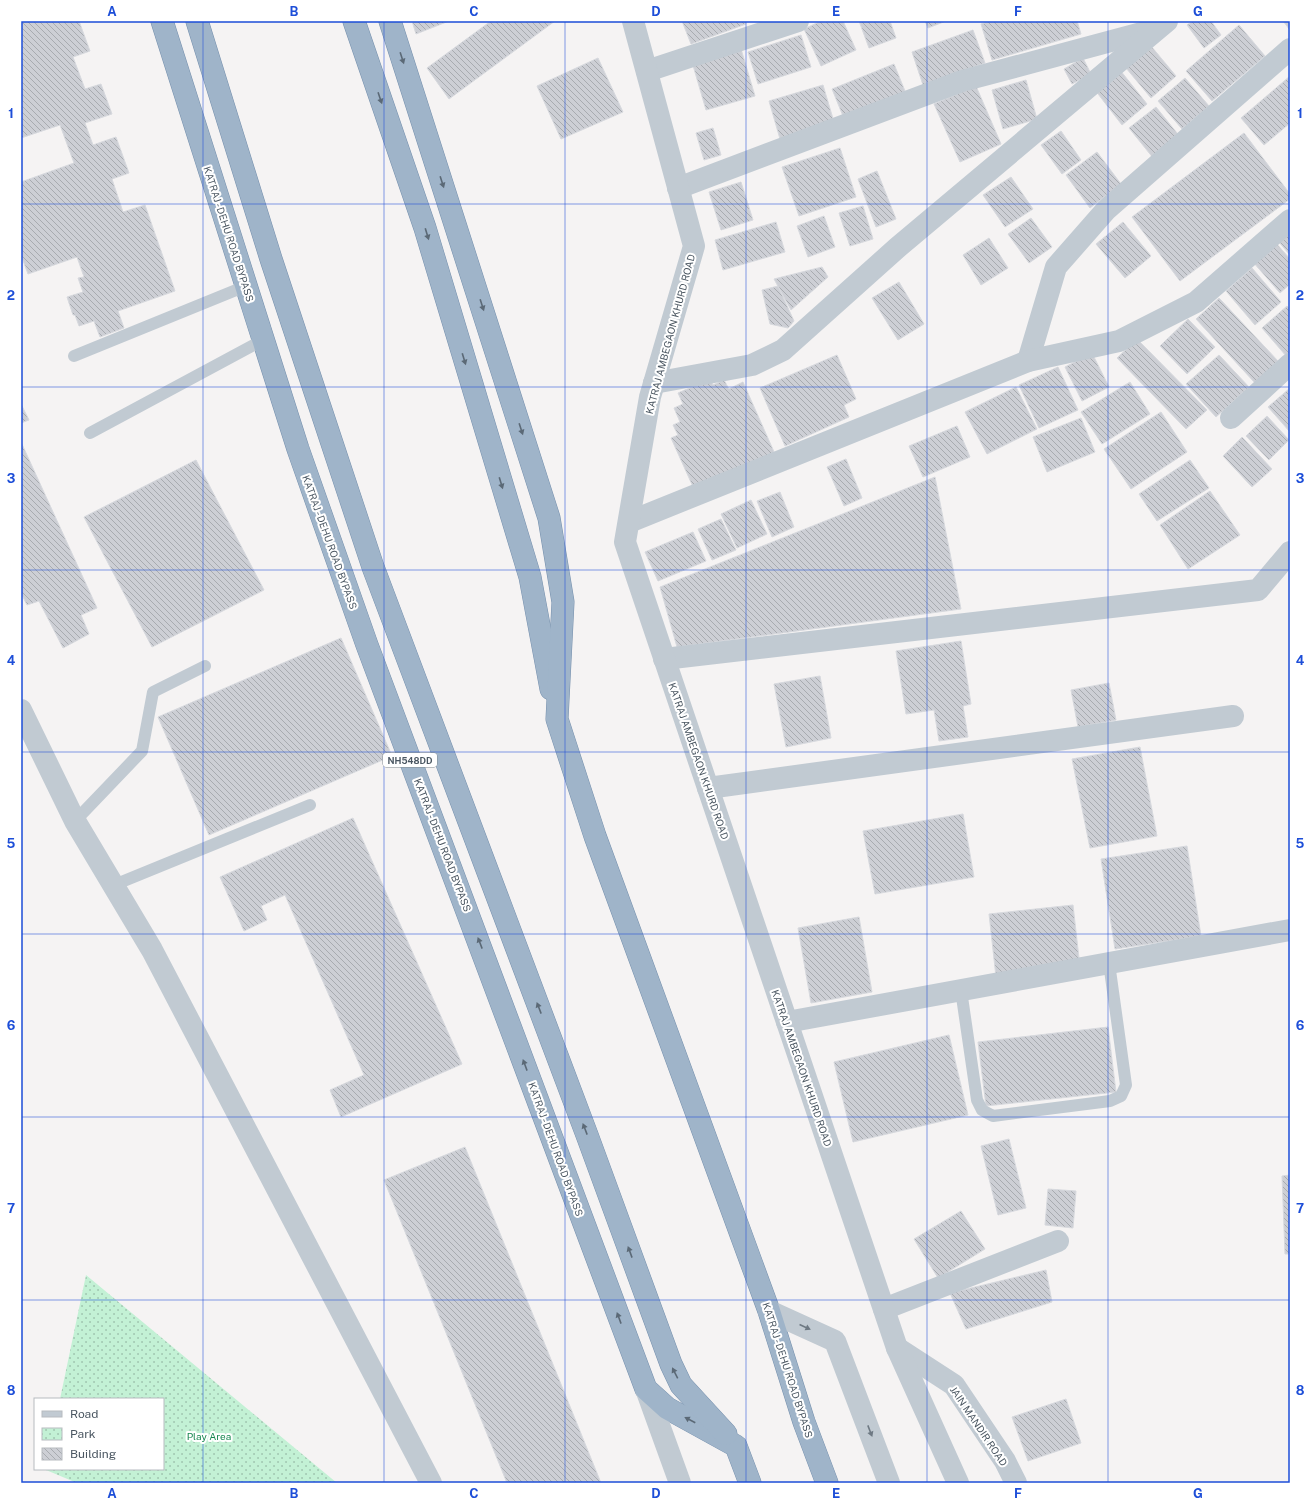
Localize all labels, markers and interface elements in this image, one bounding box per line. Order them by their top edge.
text: A [107,4,117,19]
text: B [290,4,299,19]
text: C [469,4,479,19]
text: D [651,4,661,19]
text: E [832,4,840,19]
text: F [1014,4,1022,19]
text: G [1193,4,1203,19]
one-way arrow [399,52,405,64]
one-way arrow [378,92,384,104]
text: 1 [8,106,14,121]
text: 1 [1297,106,1303,121]
street label: KATRAJ - DEHU ROAD BYPASS [201,165,257,304]
one-way arrow [439,176,445,188]
one-way arrow [424,228,430,240]
street label: KATRAJ AMBEGAON KHURD ROAD [643,253,697,415]
text: 2 [7,288,15,303]
text: 2 [1296,288,1304,303]
one-way arrow [479,300,485,312]
one-way arrow [461,353,467,365]
one-way arrow [518,424,524,436]
text: 3 [7,471,16,486]
text: 3 [1296,471,1305,486]
street label: KATRAJ - DEHU ROAD BYPASS [300,473,360,611]
one-way arrow [498,477,504,489]
text: 4 [7,653,16,668]
text: 4 [1296,653,1305,668]
street label: KATRAJ AMBEGAON KHURD ROAD [666,681,732,841]
road number: NH548DD [383,753,437,767]
street label: KATRAJ - DEHU ROAD BYPASS [412,777,474,914]
text: 5 [7,836,16,851]
text: 5 [1296,836,1305,851]
one-way arrow [476,937,482,949]
street label: KATRAJ AMBEGAON KHURD ROAD [769,988,835,1148]
one-way arrow [536,1001,542,1013]
text: 6 [7,1018,16,1033]
text: 6 [1296,1018,1305,1033]
one-way arrow [522,1059,528,1071]
street label: KATRAJ - DEHU ROAD BYPASS [526,1080,586,1218]
one-way arrow [582,1123,588,1135]
text: 7 [7,1201,15,1216]
text: 7 [1296,1201,1304,1216]
one-way arrow [626,1245,632,1257]
street label: KATRAJ - DEHU ROAD BYPASS [760,1301,816,1440]
one-way arrow [616,1312,622,1324]
one-way arrow [799,1324,810,1330]
one-way arrow [672,1367,679,1379]
text: 8 [7,1383,16,1398]
text: 8 [1296,1383,1305,1398]
street label: JAIN MANDIR ROAD [948,1384,1010,1468]
legend [34,1398,164,1470]
text: Road [70,1407,98,1421]
one-way arrow [684,1417,695,1424]
one-way arrow [867,1426,873,1438]
text: Park [70,1427,96,1441]
park label: Play Area [187,1430,231,1442]
text: Building [70,1447,116,1461]
text: A [107,1486,117,1501]
text: B [290,1486,299,1501]
text: C [469,1486,479,1501]
text: D [651,1486,661,1501]
text: E [832,1486,840,1501]
text: F [1014,1486,1022,1501]
text: G [1193,1486,1203,1501]

